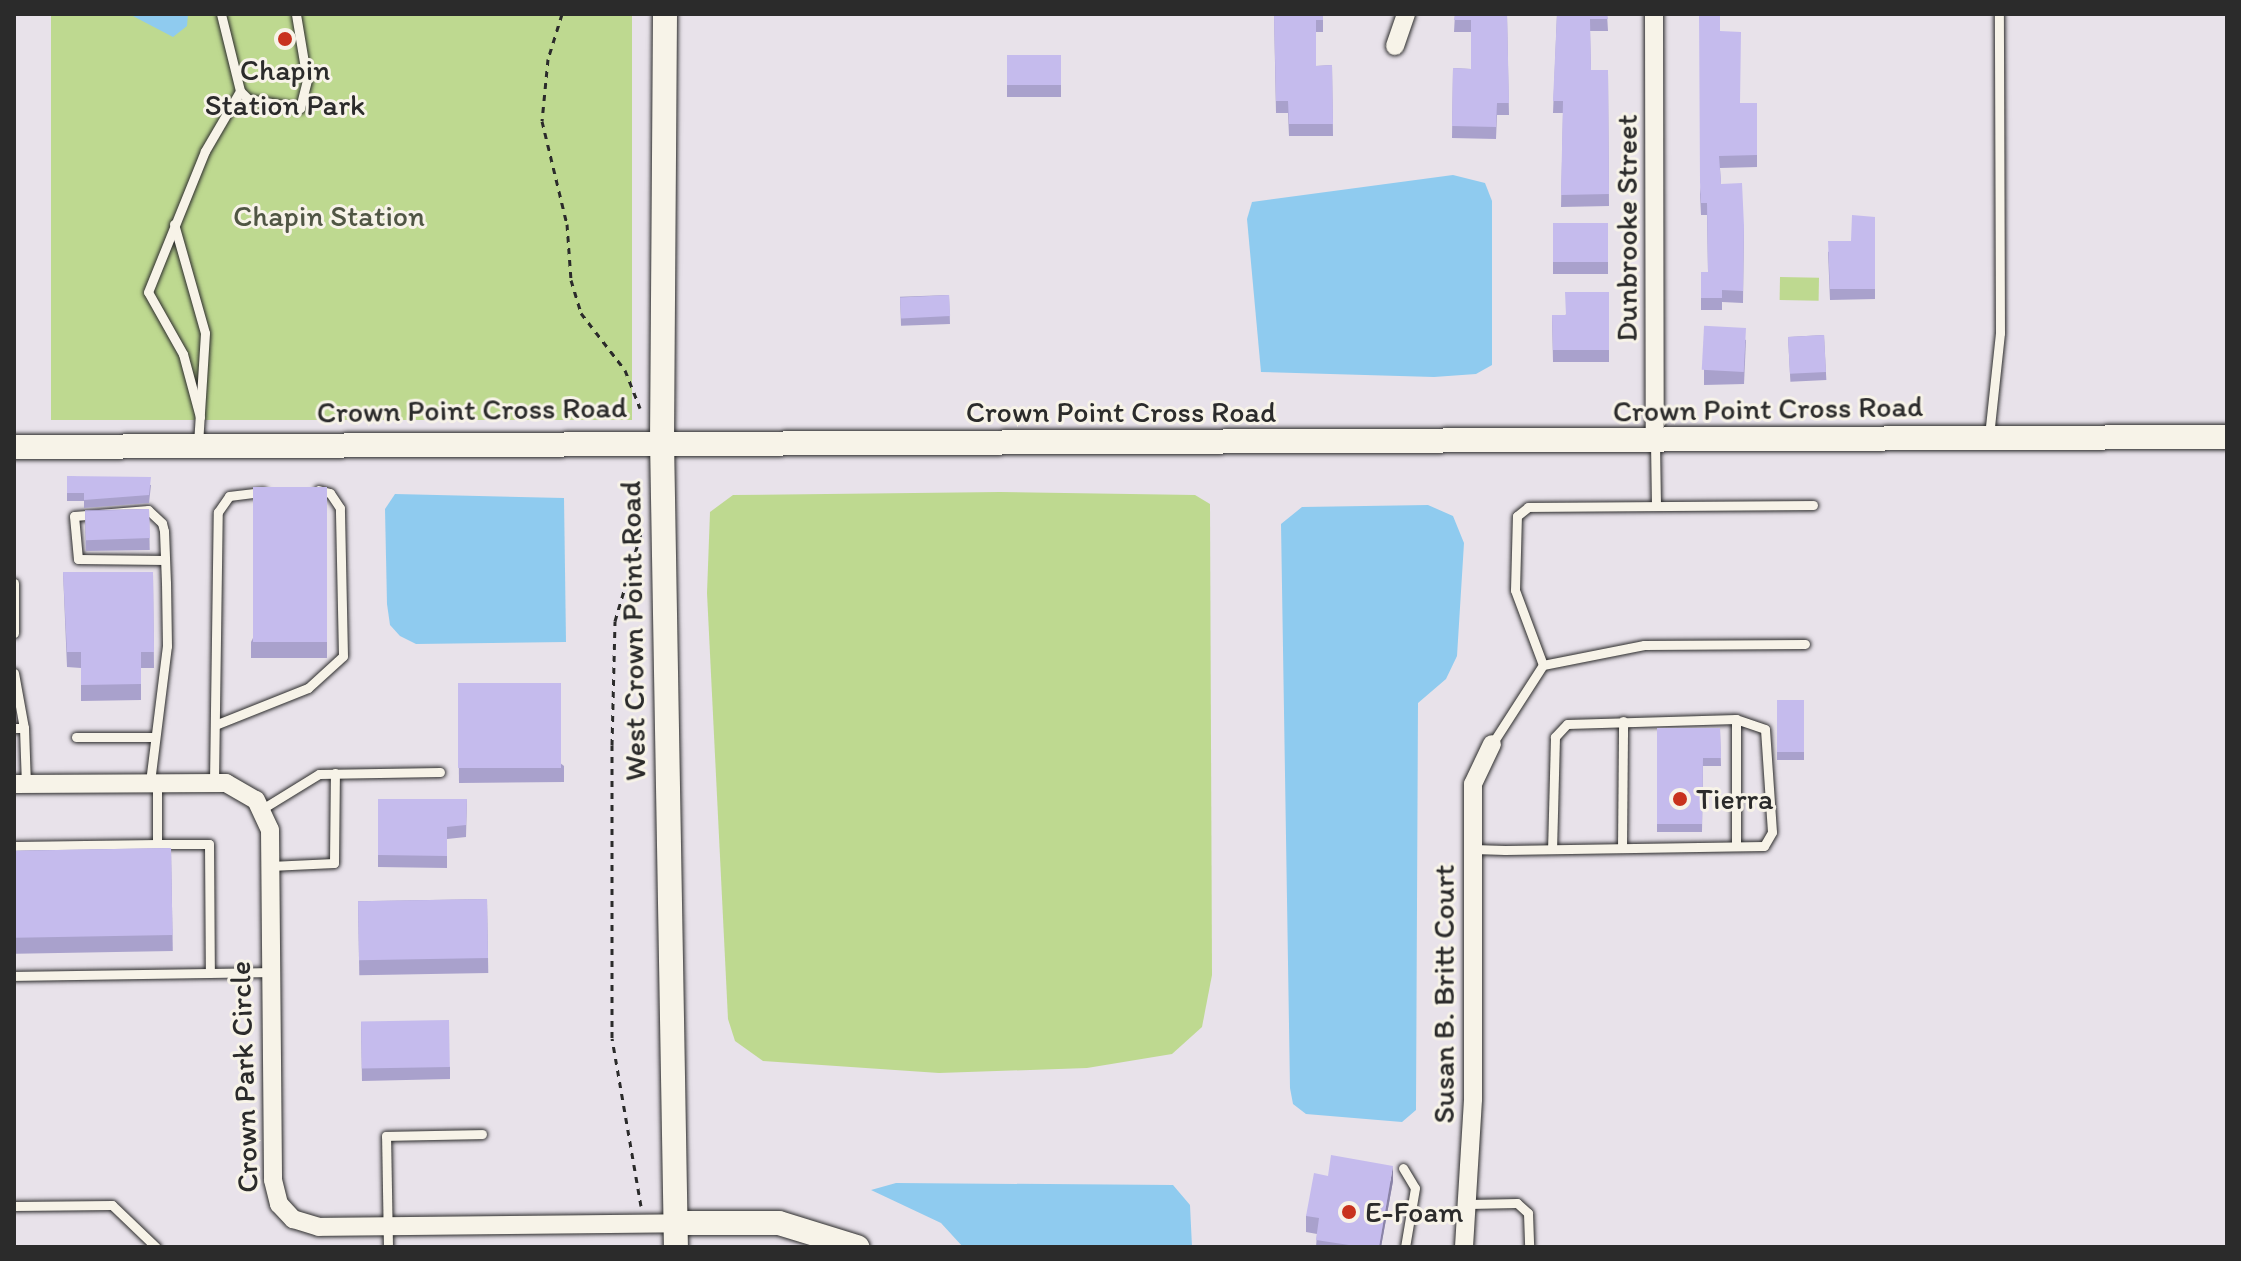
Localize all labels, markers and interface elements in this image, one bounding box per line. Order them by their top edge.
marker: Chapin Station Park [276,30,294,48]
place label: Chapin Station Park [205,52,365,122]
street label: Dunbrooke Street [1609,115,1645,341]
park label: Chapin Station [233,198,425,234]
street label: Crown Point Cross Road [1613,388,1923,430]
street label: Crown Point Cross Road [317,389,627,431]
street label: Crown Point Cross Road [966,394,1276,430]
street label: West Crown Point Road [612,481,654,781]
place label: Tierra [1696,781,1774,817]
marker: Tierra [1671,790,1689,808]
street label: Susan B. Britt Court [1426,864,1462,1124]
street label: Crown Park Circle [222,961,266,1193]
place label: E-Foam [1365,1194,1463,1230]
marker: E-Foam [1340,1203,1358,1221]

